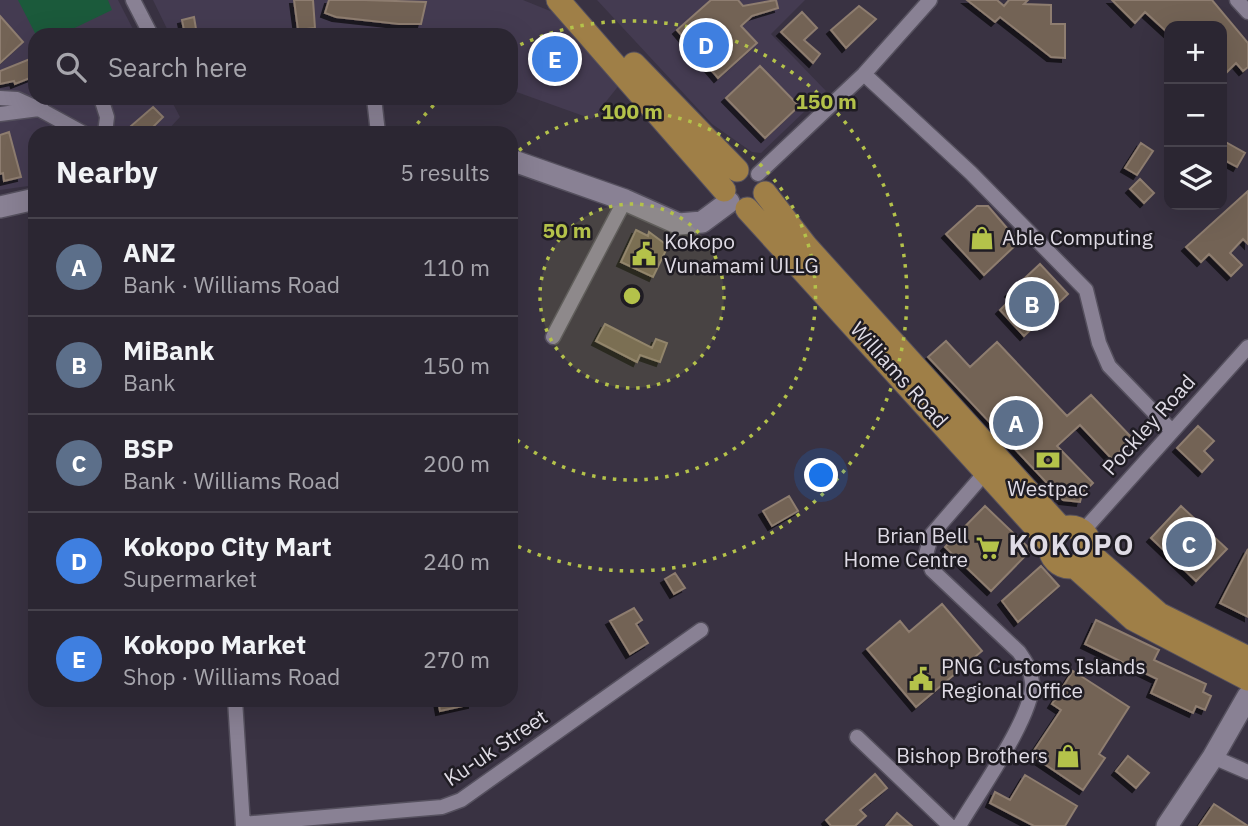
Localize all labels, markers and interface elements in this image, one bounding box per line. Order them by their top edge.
pin: D [683,19,729,71]
map controls [1164,21,1227,210]
button: + [1164,21,1227,84]
search box [28,28,518,105]
pin: E [532,33,578,85]
icon: search [52,48,90,86]
text: Search here [108,50,247,84]
button: − [1164,84,1227,147]
text: 150 m [795,87,857,115]
text: 100 m [601,97,663,125]
button: layers [1164,147,1227,210]
text: Nearby [56,152,158,191]
text: 5 results [400,157,490,187]
text: 50 m [543,216,591,244]
place label: Able Computing [1002,223,1153,251]
shop icon: Able Computing [968,224,996,252]
place label: Kokopo Vunamami ULLG [664,227,819,279]
text: ANZ [123,235,175,269]
public building icon: Kokopo Vunamami ULLG [630,240,658,268]
text: A [71,252,87,282]
text: 110 m [423,252,490,282]
text: Bank · Williams Road [123,269,340,299]
pin: B [1009,278,1055,330]
centre of rings [620,284,644,308]
street label: Williams Road [845,315,955,433]
text: MiBank [123,333,214,367]
text: B [71,350,87,380]
text: 150 m [423,350,490,380]
text: Bank [123,367,176,397]
street label: Pockley Road [1096,368,1201,481]
pin: A [993,397,1039,449]
text: BSP [123,431,174,465]
bank icon: Westpac [1034,446,1062,474]
text: C [72,448,86,478]
text: 200 m [423,448,490,478]
your location [804,458,838,492]
text: Bank · Williams Road [123,465,340,495]
place label: Westpac [1007,474,1089,502]
pin: C [1166,518,1212,570]
place label: Brian Bell Home Centre [844,521,968,573]
district label: KOKOPO [1008,526,1136,563]
text: Kokopo City Mart [123,529,332,563]
supermarket icon: Brian Bell Home Centre [974,534,1002,562]
text: D [71,546,87,576]
text: 240 m [423,546,490,576]
text: Supermarket [123,563,257,593]
text: Kokopo Market [123,627,306,661]
text: E [72,644,86,674]
text: 270 m [423,644,490,674]
place label: PNG Customs Islands Regional Office [941,652,1146,704]
text: Shop · Williams Road [123,661,340,691]
public building icon: PNG Customs Islands Regional Office [907,665,935,693]
street label: Ku-uk Street [438,702,553,792]
place label: Bishop Brothers [896,741,1048,769]
shop icon: Bishop Brothers [1054,742,1082,770]

